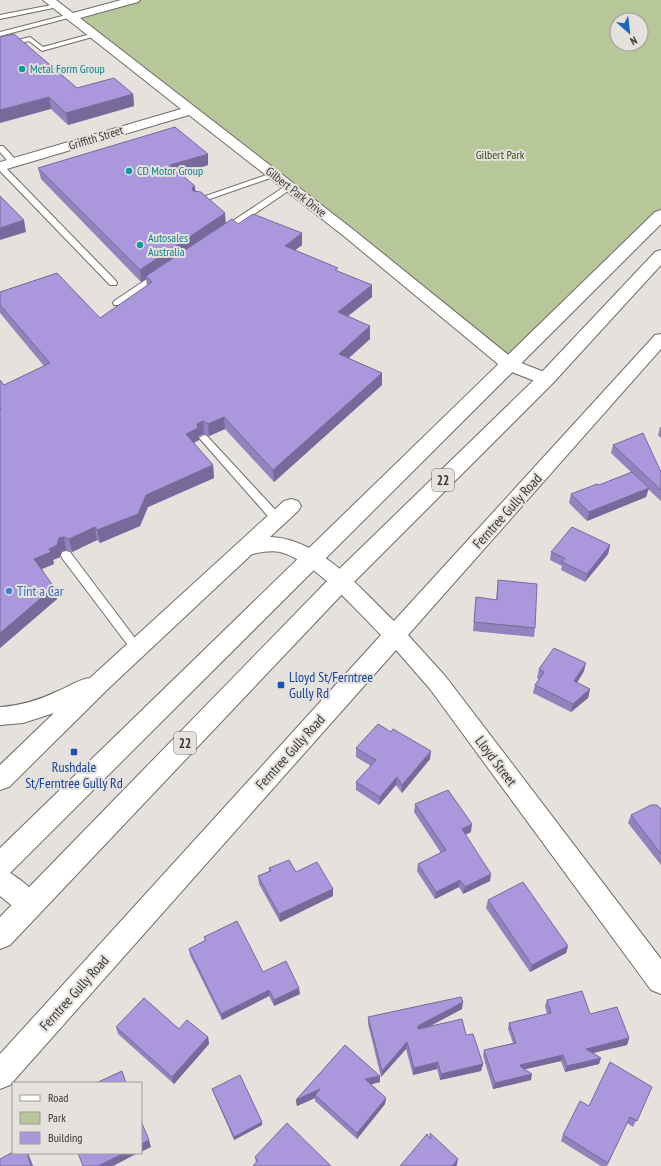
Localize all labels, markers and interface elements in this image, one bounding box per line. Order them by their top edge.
north arrow [609,12,649,52]
text: N [628,33,640,48]
place label: Metal Form Group [30,61,105,76]
marker: Metal Form Group [17,64,27,74]
street label: Griffith Street [67,122,126,153]
park label: Gilbert Park [476,147,525,162]
place label: CD Motor Group [137,163,203,178]
street label: Gilbert Park Drive [263,163,330,220]
marker: CD Motor Group [124,166,134,176]
place label: Autosales Australia [148,230,188,259]
marker: Autosales Australia [135,240,145,250]
road number: 22 [432,469,454,491]
street label: Ferntree Gully Road [469,470,545,552]
place label: Tint a Car [17,582,64,600]
marker: Tint a Car [4,586,14,596]
place label: Lloyd St/Ferntree Gully Rd [289,668,373,702]
marker: Lloyd St/Ferntree Gully Rd [276,680,286,690]
street label: Ferntree Gully Road [252,711,328,793]
road number: 22 [174,732,196,754]
street label: Lloyd Street [471,732,521,790]
marker: Rushdale St/Ferntree Gully Rd [69,747,79,757]
place label: Rushdale St/Ferntree Gully Rd [25,758,123,792]
street label: Ferntree Gully Road [36,952,112,1034]
legend [12,1082,142,1154]
text: Road [48,1090,68,1105]
text: Park [48,1110,66,1125]
text: Building [48,1130,83,1145]

